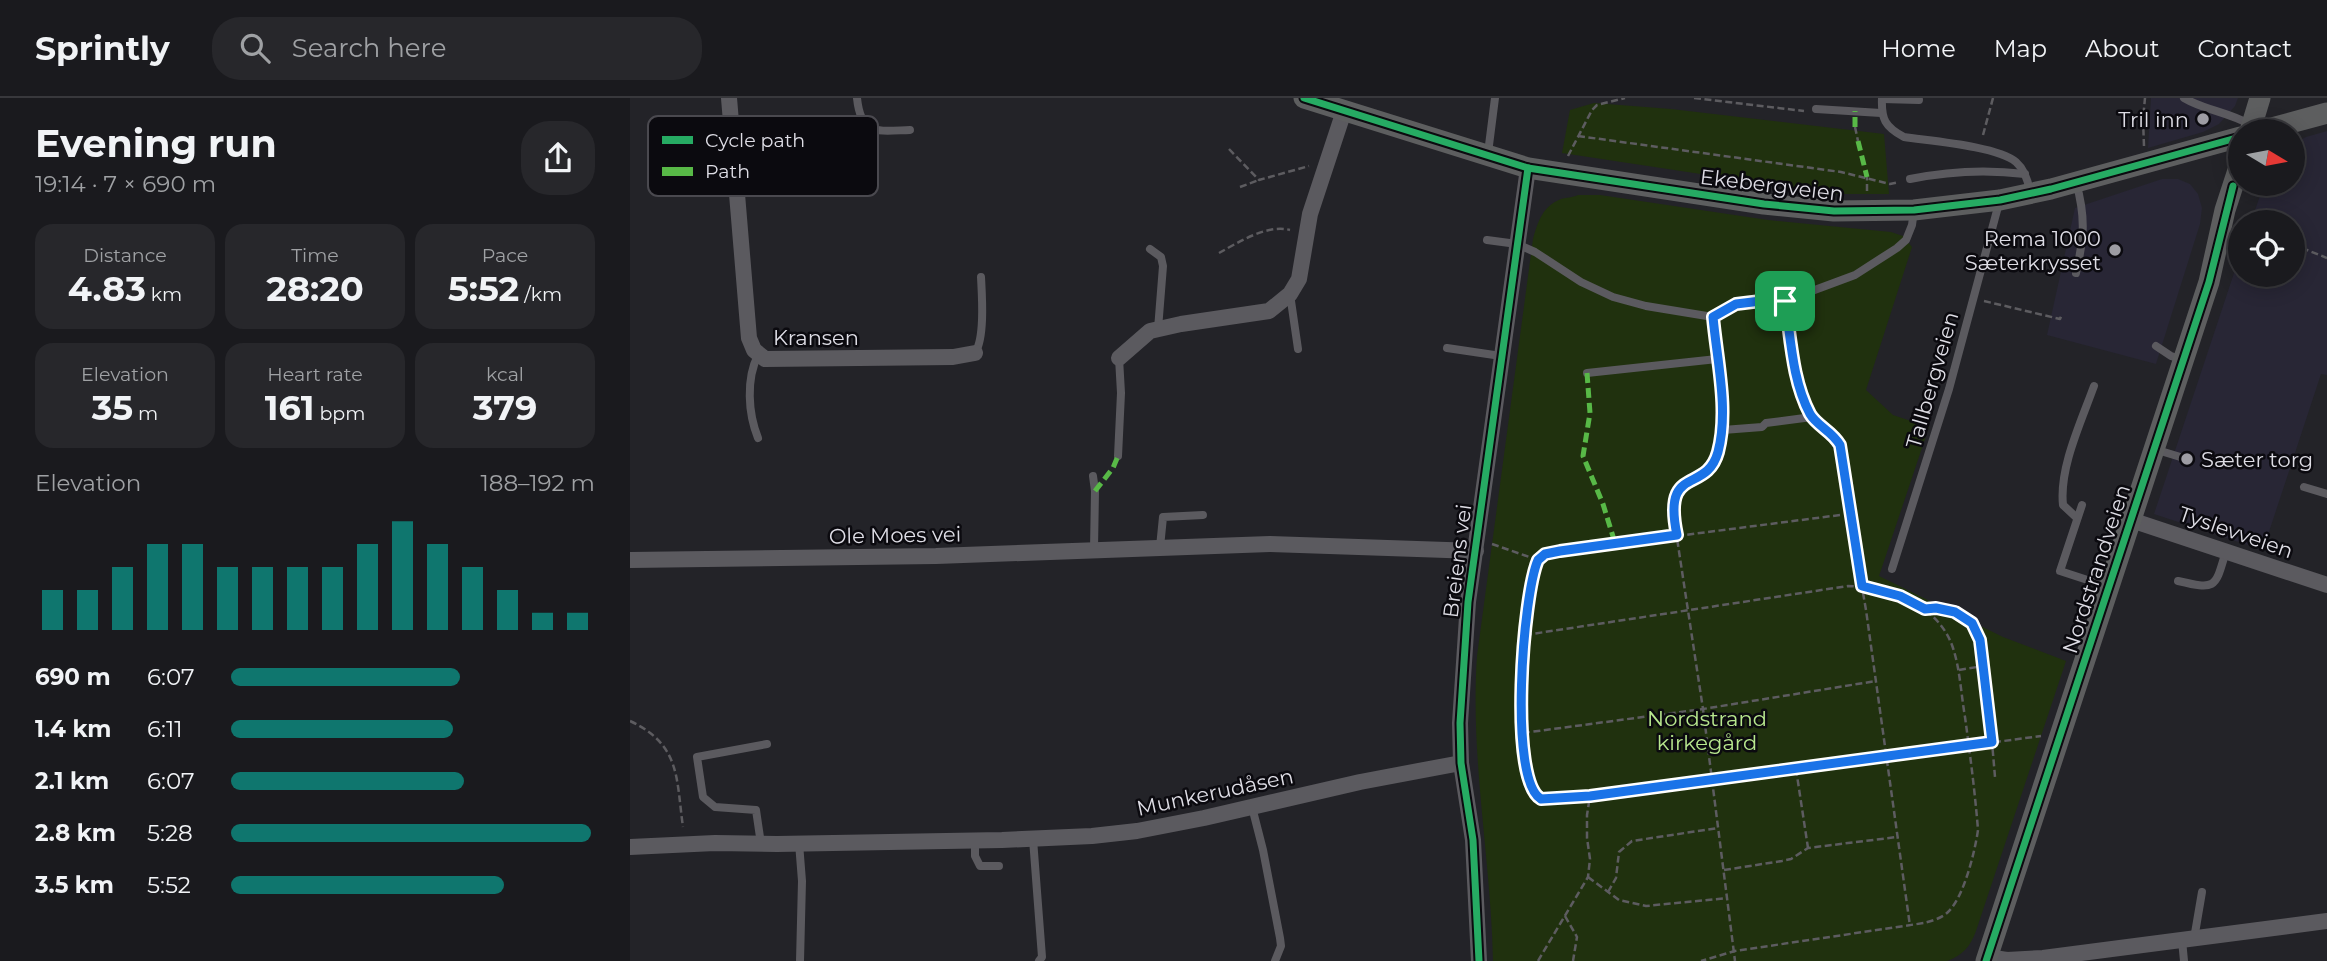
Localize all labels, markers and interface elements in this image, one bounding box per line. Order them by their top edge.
search box [212,17,702,80]
text: Sprintly [35,28,170,68]
icon: search [236,29,274,67]
text: Search here [292,32,446,64]
text: Home [1881,34,1956,63]
text: Map [1994,34,2047,63]
text: About [2085,34,2159,63]
text: Contact [2197,34,2292,63]
place label: Tril inn [2118,107,2189,132]
marker: Tril inn [2195,111,2211,127]
legend [648,116,878,196]
north arrow [2228,119,2305,196]
map controls [2228,119,2305,287]
text: Evening run [35,120,277,167]
button: share [521,121,595,195]
text: Cycle path [705,129,805,152]
text: Path [705,160,750,183]
street label: Ekebergveien [1699,164,1845,206]
text: 19:14 · 7 × 690 m [35,170,216,198]
button: locate [2228,210,2305,287]
place label: Rema 1000 Sæterkrysset [1965,226,2101,275]
marker: Rema 1000 Sæterkrysset [2107,242,2123,258]
text: Distance [83,244,167,267]
text: Time [291,244,339,267]
text: Pace [482,244,528,267]
text: 4.83 [68,267,146,310]
text: 28:20 [266,267,364,310]
text: 5:52 [448,267,519,310]
pin [1755,271,1815,331]
icon: arrive [1766,282,1804,320]
text: km [146,283,182,306]
text: /km [519,283,562,306]
street label: Tallbergveien [1901,309,1963,451]
street label: Kransen [773,325,859,350]
text: Elevation [81,363,169,386]
text: Heart rate [267,363,363,386]
text: kcal [486,363,524,386]
text: 35 [92,386,133,429]
text: 161 [265,386,314,429]
text: 379 [473,386,537,429]
text: m [133,402,158,425]
text: bpm [314,402,365,425]
place label: Sæter torg [2201,447,2313,472]
marker: Sæter torg [2179,451,2195,467]
text: Elevation [35,469,141,497]
text: 188–192 m [480,469,595,497]
street label: Nordstrandveien [2057,481,2135,657]
street label: Tyslevveien [2176,501,2296,563]
street label: Breiens vei [1438,503,1476,619]
street label: Ole Moes vei [829,521,961,549]
text: 690 m [35,663,111,691]
text: 6:07 [147,663,194,691]
park label: Nordstrand kirkegård [1647,706,1767,755]
text: 1.4 km [35,715,112,743]
text: 6:11 [147,715,183,743]
street label: Munkerudåsen [1134,763,1296,821]
text: 2.1 km [35,767,109,795]
text: 6:07 [147,767,194,795]
text: 2.8 km [35,819,116,847]
text: 5:28 [147,819,193,847]
text: 3.5 km [35,871,114,899]
text: 5:52 [147,871,191,899]

